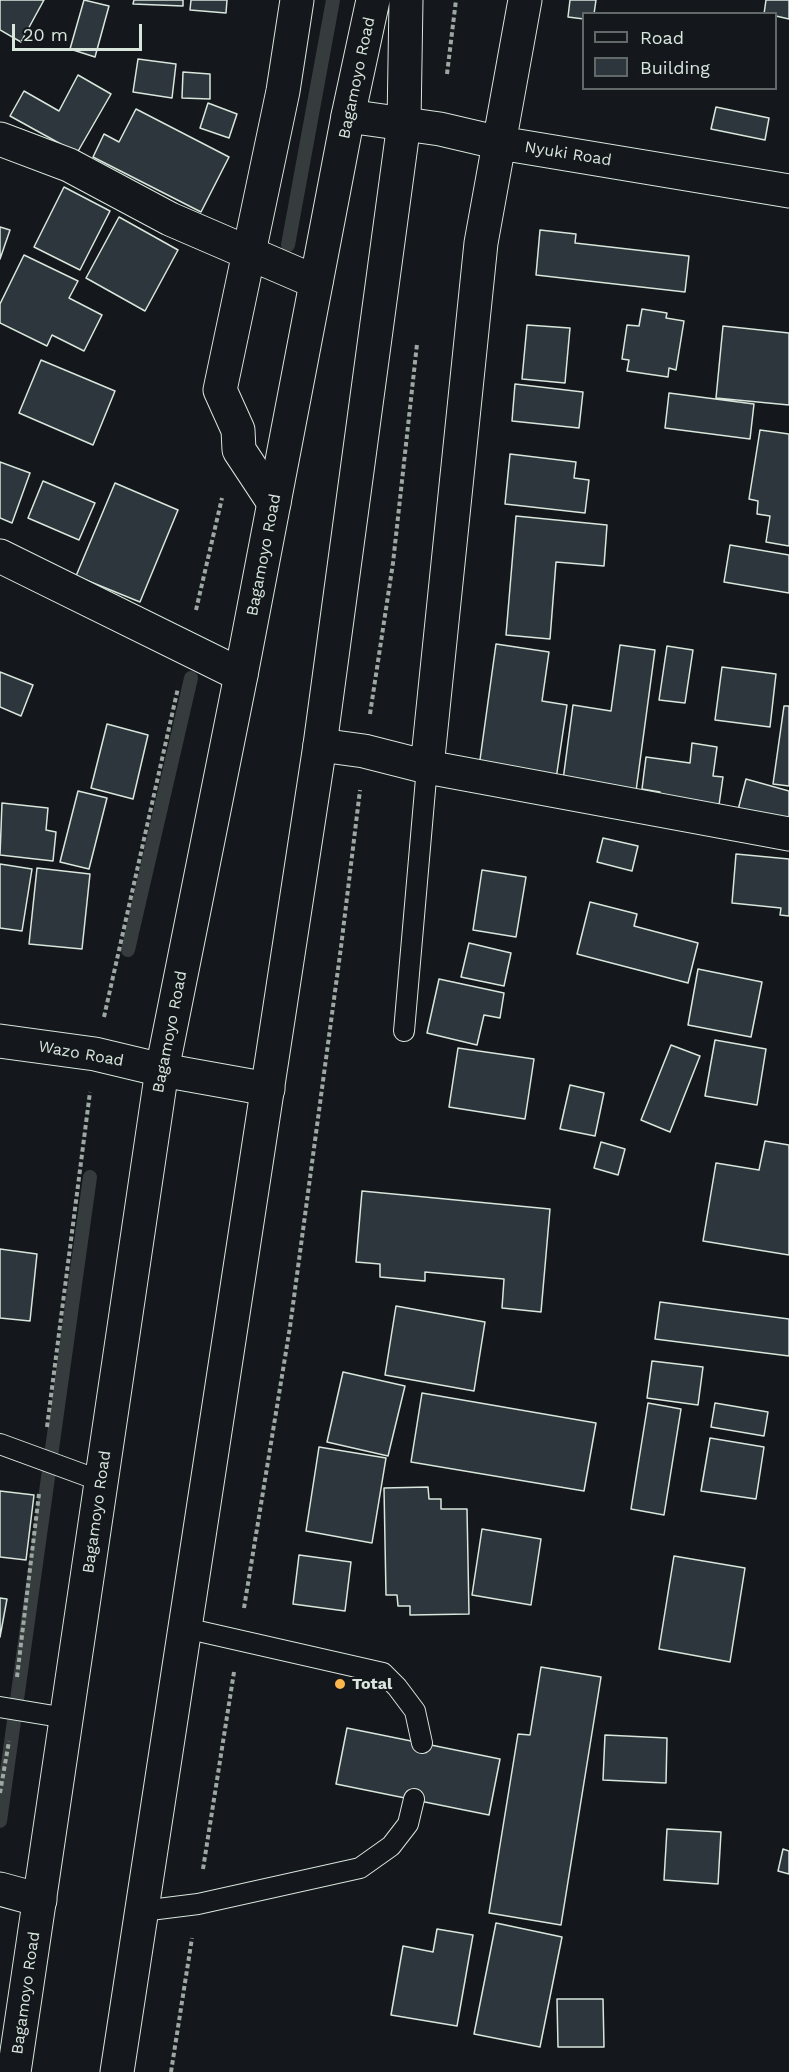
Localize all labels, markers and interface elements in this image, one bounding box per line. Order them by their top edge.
scale bar [15,12,146,50]
legend [582,12,777,90]
street label: Bagamoyo Road [335,15,379,141]
text: 20 m [23,24,68,45]
text: Road [640,27,684,48]
text: Building [640,57,710,78]
street label: Nyuki Road [523,138,613,170]
street label: Bagamoyo Road [243,492,285,618]
street label: Bagamoyo Road [149,969,191,1095]
street label: Wazo Road [37,1037,125,1071]
street label: Bagamoyo Road [79,1449,115,1575]
place label: Total [352,1674,392,1694]
marker: Total [333,1677,347,1691]
street label: Bagamoyo Road [8,1930,44,2056]

